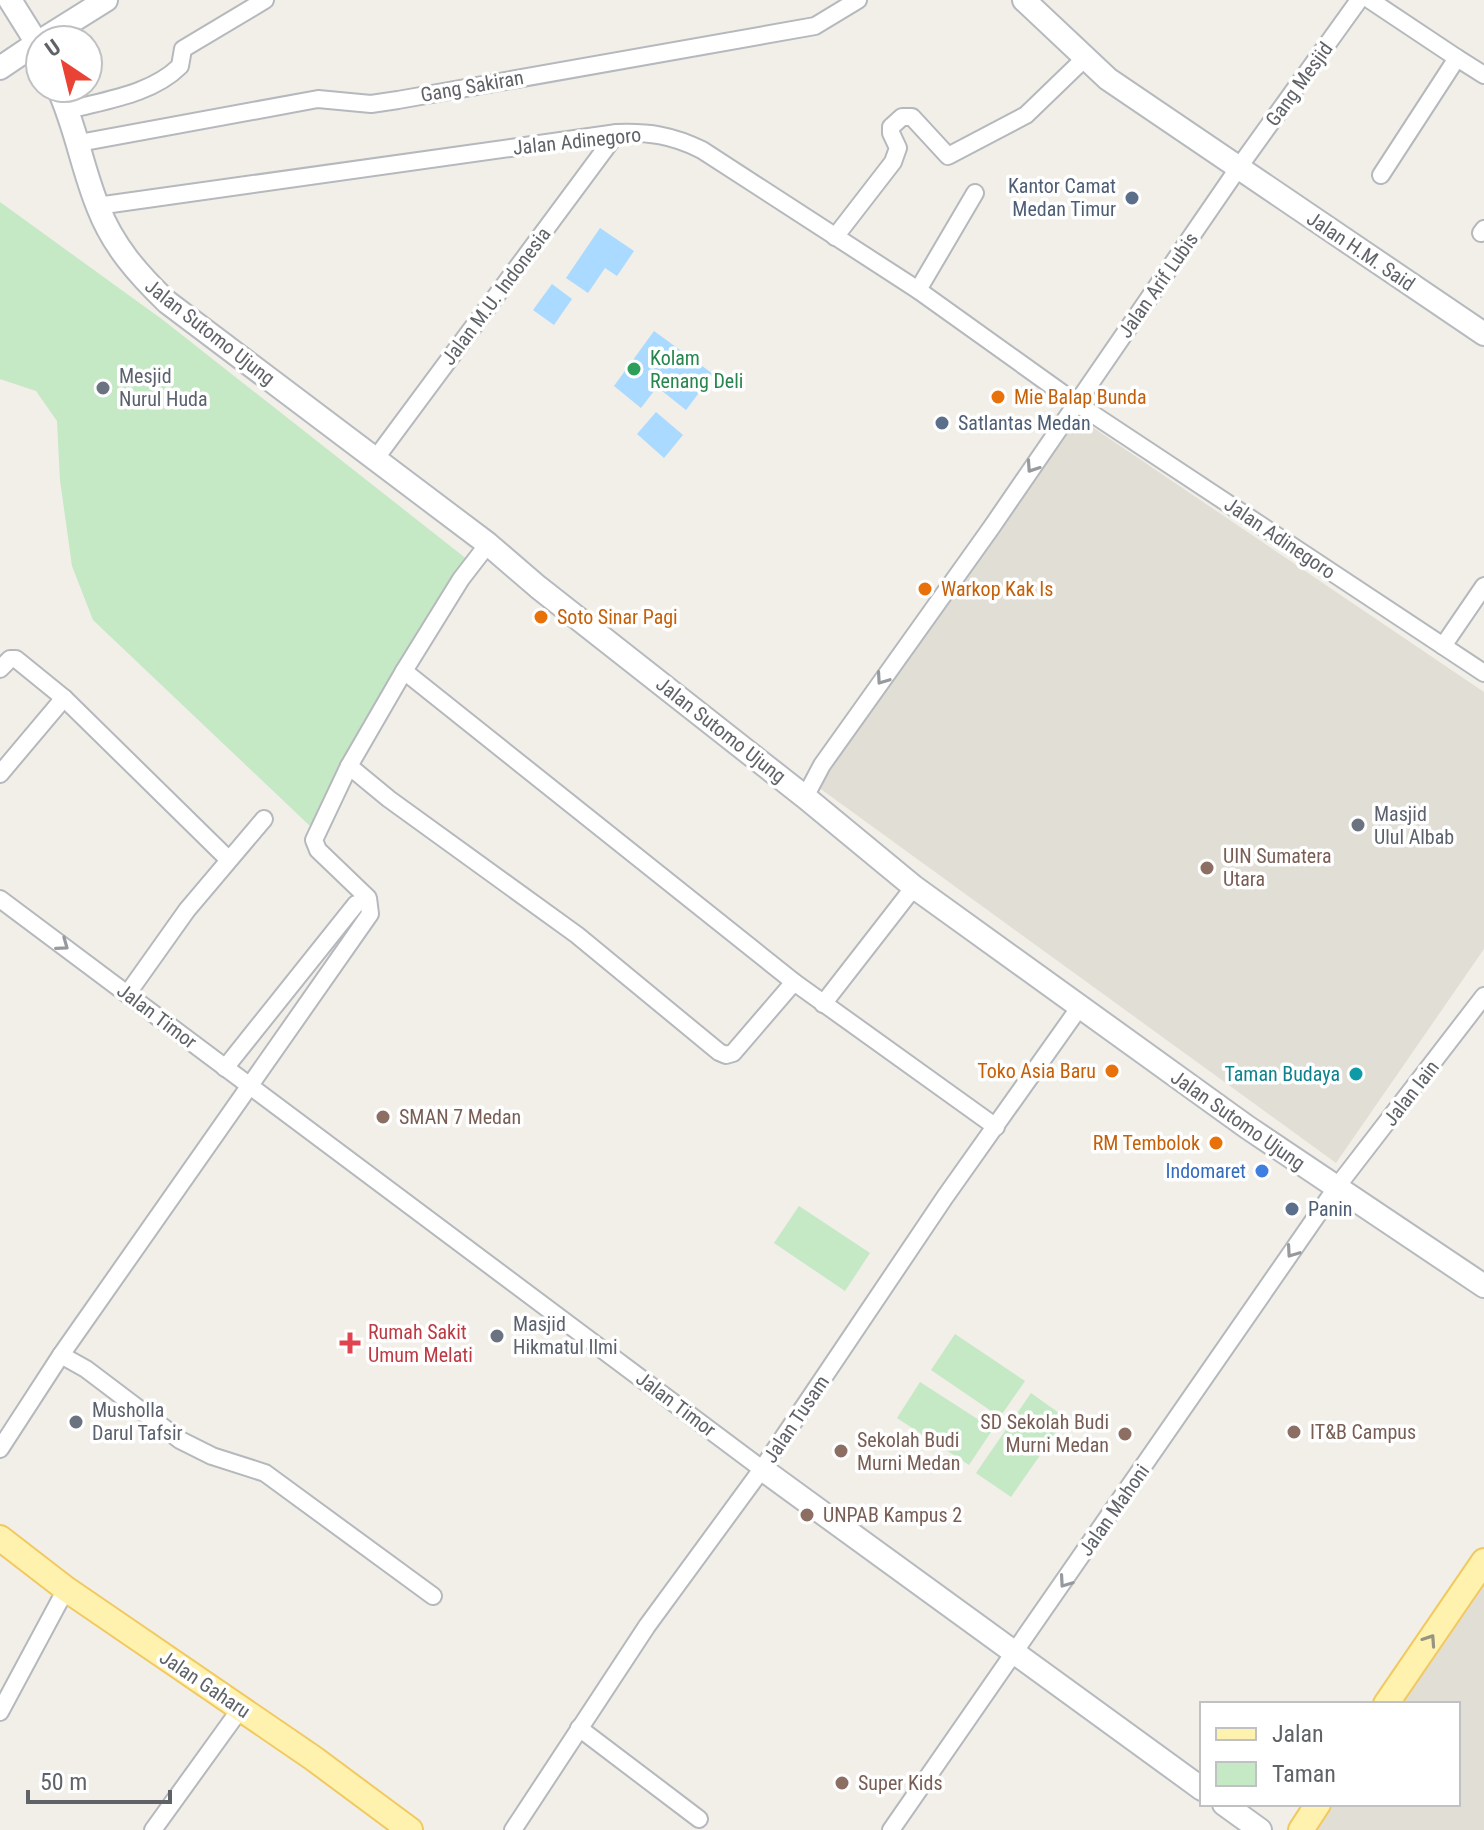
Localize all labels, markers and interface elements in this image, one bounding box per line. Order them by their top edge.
north arrow [24,24,104,104]
text: U [41,34,65,62]
street label: Gang Mesjid [1260,37,1338,131]
street label: Gang Sakiran [419,65,525,107]
street label: Jalan Adinegoro [512,122,642,160]
place label: Kantor Camat Medan Timur [1008,174,1116,221]
marker: Kantor Camat Medan Timur [1123,189,1141,207]
street label: Jalan H.M. Said [1303,206,1419,296]
street label: Jalan M.U. Indonesia [436,222,556,370]
street label: Jalan Arif Lubis [1113,228,1203,342]
street label: Jalan Sutomo Ujung [140,274,280,390]
place label: Kolam Renang Deli [650,346,743,393]
marker: Kolam Renang Deli [625,360,643,378]
place label: Mesjid Nurul Huda [119,364,208,411]
marker: Mesjid Nurul Huda [94,379,112,397]
place label: Mie Balap Bunda [1014,385,1147,409]
marker: Mie Balap Bunda [989,388,1007,406]
place label: Satlantas Medan [958,411,1091,435]
marker: Satlantas Medan [933,414,951,432]
one-way arrow [1027,459,1042,473]
street label: Jalan Adinegoro [1220,492,1340,584]
place label: Warkop Kak Is [941,577,1053,601]
marker: Warkop Kak Is [916,580,934,598]
place label: Soto Sinar Pagi [557,605,678,629]
marker: Soto Sinar Pagi [532,608,550,626]
one-way arrow [877,670,892,684]
street label: Jalan Sutomo Ujung [651,672,791,788]
place label: Masjid Ulul Albab [1374,802,1454,849]
marker: Masjid Ulul Albab [1349,816,1367,834]
place label: UIN Sumatera Utara [1223,844,1331,891]
marker: UIN Sumatera Utara [1198,859,1216,877]
one-way arrow [54,935,69,950]
street label: Jalan Timor [112,978,202,1054]
street label: Jalan Iain [1378,1055,1444,1131]
place label: Toko Asia Baru [977,1059,1096,1083]
marker: Toko Asia Baru [1103,1062,1121,1080]
place label: Taman Budaya [1224,1062,1340,1086]
street label: Jalan Sutomo Ujung [1166,1065,1310,1175]
marker: Taman Budaya [1347,1065,1365,1083]
place label: SMAN 7 Medan [399,1105,521,1129]
marker: SMAN 7 Medan [374,1108,392,1126]
place label: RM Tembolok [1093,1131,1200,1155]
marker: RM Tembolok [1207,1134,1225,1152]
place label: Indomaret [1166,1159,1246,1183]
marker: Indomaret [1253,1162,1271,1180]
place label: Panin [1308,1197,1353,1221]
marker: Panin [1283,1200,1301,1218]
one-way arrow [1287,1244,1302,1258]
place label: Masjid Hikmatul Ilmi [513,1312,618,1359]
place label: Rumah Sakit Umum Melati [368,1320,473,1367]
marker: Masjid Hikmatul Ilmi [488,1327,506,1345]
marker: Rumah Sakit Umum Melati [339,1332,361,1354]
street label: Jalan Timor [631,1366,721,1442]
street label: Jalan Tusam [758,1371,834,1467]
place label: Musholla Darul Tafsir [92,1398,183,1445]
place label: SD Sekolah Budi Murni Medan [980,1410,1109,1457]
marker: Musholla Darul Tafsir [67,1413,85,1431]
place label: IT&B Campus [1310,1420,1416,1444]
marker: IT&B Campus [1285,1423,1303,1441]
marker: SD Sekolah Budi Murni Medan [1116,1425,1134,1443]
place label: Sekolah Budi Murni Medan [857,1428,960,1475]
marker: Sekolah Budi Murni Medan [832,1442,850,1460]
street label: Jalan Mahoni [1074,1460,1154,1560]
place label: UNPAB Kampus 2 [823,1503,962,1527]
marker: UNPAB Kampus 2 [798,1506,816,1524]
one-way arrow [1060,1573,1075,1587]
one-way arrow [1420,1634,1435,1648]
street label: Jalan Gaharu [155,1645,255,1723]
legend [1200,1702,1460,1806]
text: Jalan [1272,1720,1324,1748]
scale bar [28,1754,170,1804]
text: Taman [1272,1760,1336,1788]
text: 50 m [40,1768,87,1796]
place label: Super Kids [858,1771,943,1795]
marker: Super Kids [833,1774,851,1792]

